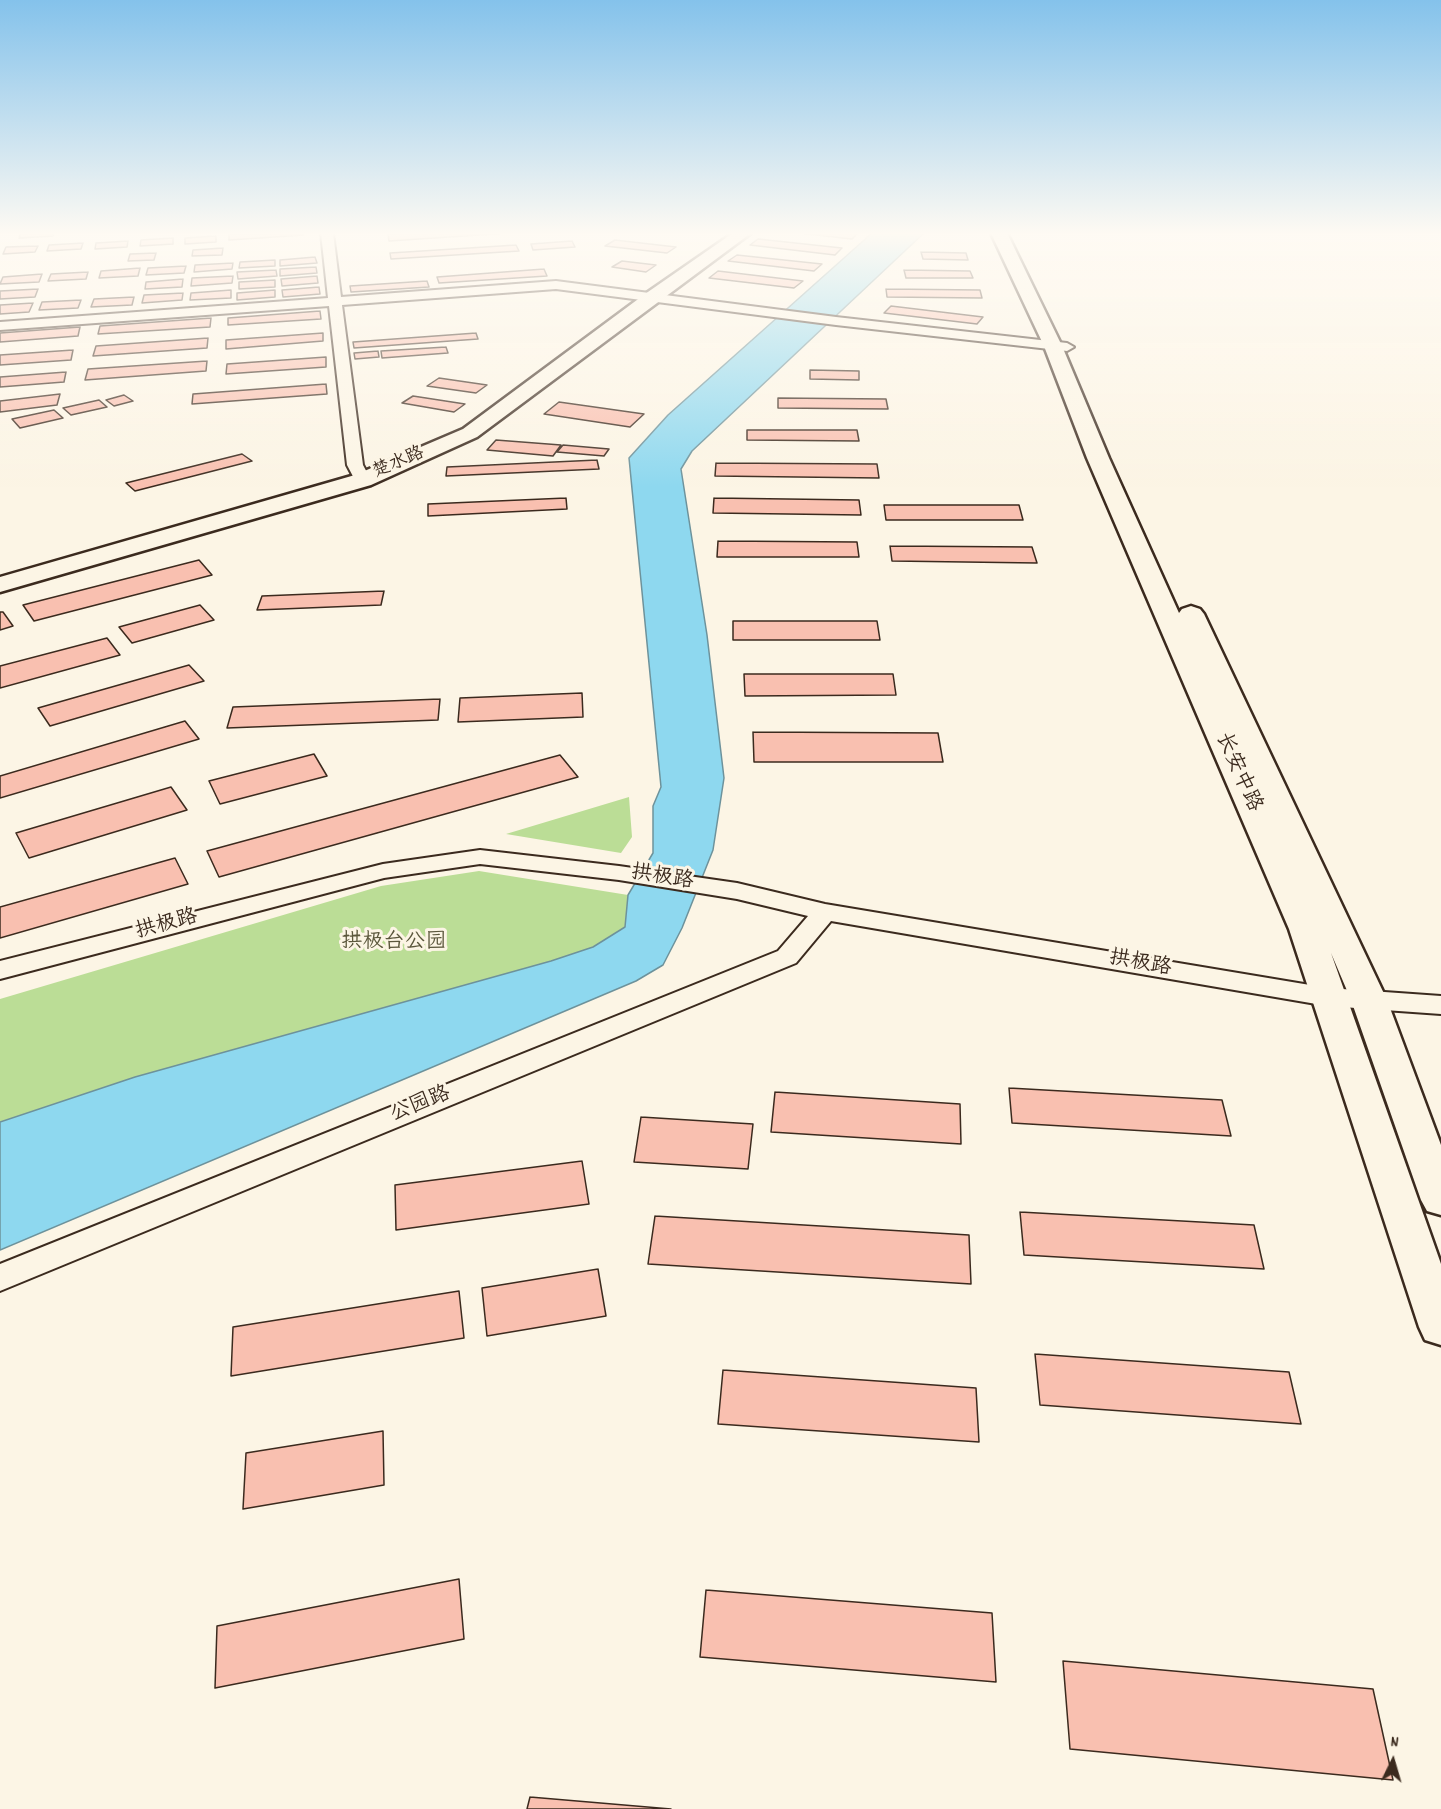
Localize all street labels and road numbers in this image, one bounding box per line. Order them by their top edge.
street label: 楚水路 [370,444,428,484]
street label: 长安中路 [1208,730,1266,816]
street label: 拱极路 [629,862,695,896]
street label: 拱极路 [133,906,201,946]
street label: 拱极路 [1107,947,1173,983]
street label: 公园路 [387,1083,455,1129]

